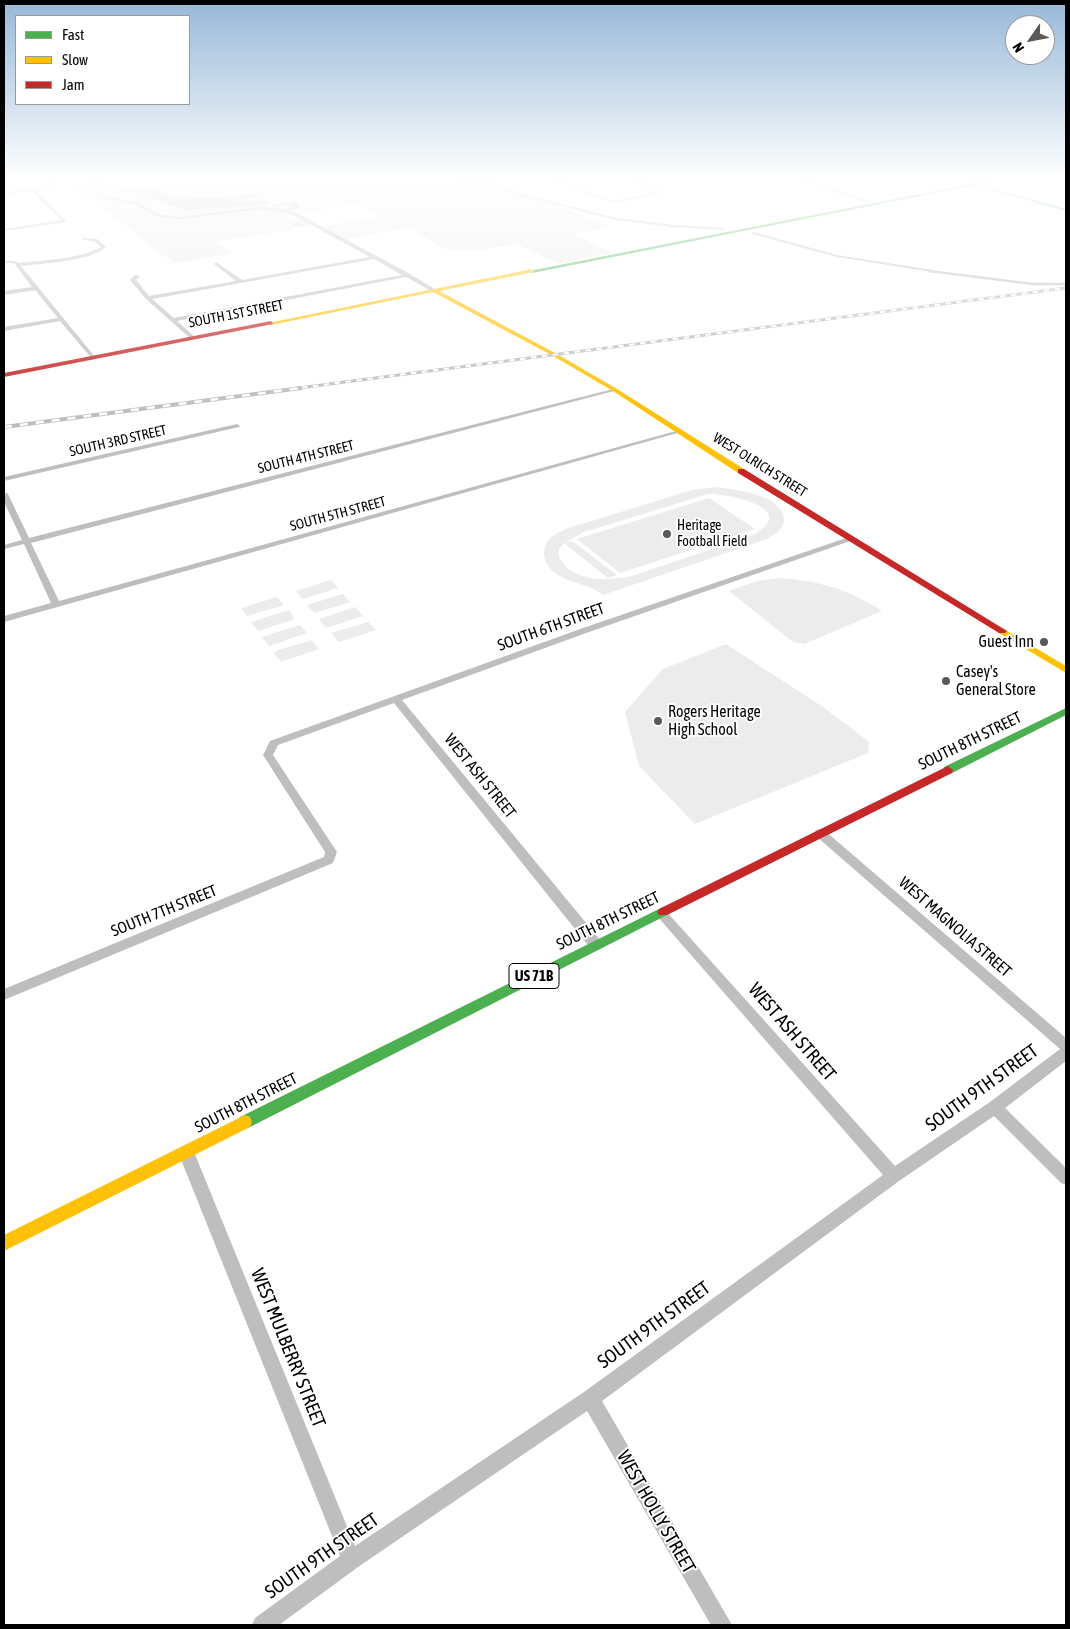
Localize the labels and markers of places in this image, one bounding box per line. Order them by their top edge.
place label: Heritage Football Field [677,518,747,550]
marker: Heritage Football Field [661,528,673,540]
place label: Guest Inn [978,632,1034,652]
marker: Guest Inn [1038,636,1050,648]
place label: Casey's General Store [956,662,1036,700]
marker: Casey's General Store [940,675,952,687]
place label: Rogers Heritage High School [668,702,761,740]
marker: Rogers Heritage High School [652,715,664,727]

